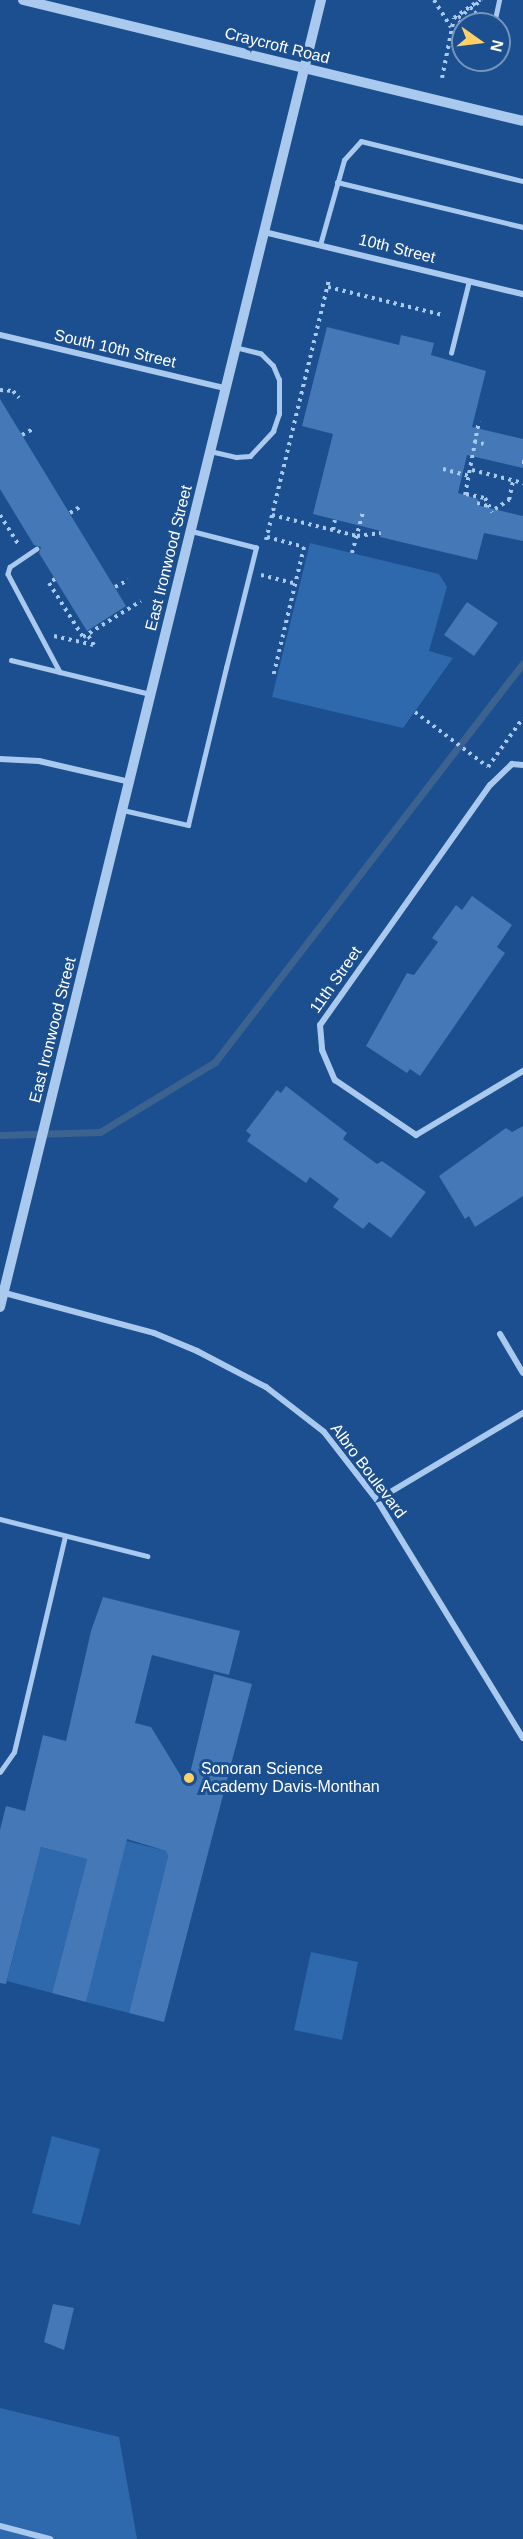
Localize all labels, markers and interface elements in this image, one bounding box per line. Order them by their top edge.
north arrow [451,12,511,72]
street label: Craycroft Road [222,24,332,68]
text: N [487,38,507,54]
street label: 10th Street [357,230,437,268]
street label: South 10th Street [52,326,178,372]
street label: East Ironwood Street [142,483,196,633]
street label: 11th Street [306,943,366,1017]
street label: East Ironwood Street [26,955,80,1105]
street label: Albro Boulevard [326,1420,410,1522]
place label: Sonoran Science Academy Davis-Monthan [201,1759,380,1797]
marker: Sonoran Science Academy Davis-Monthan [182,1771,196,1785]

